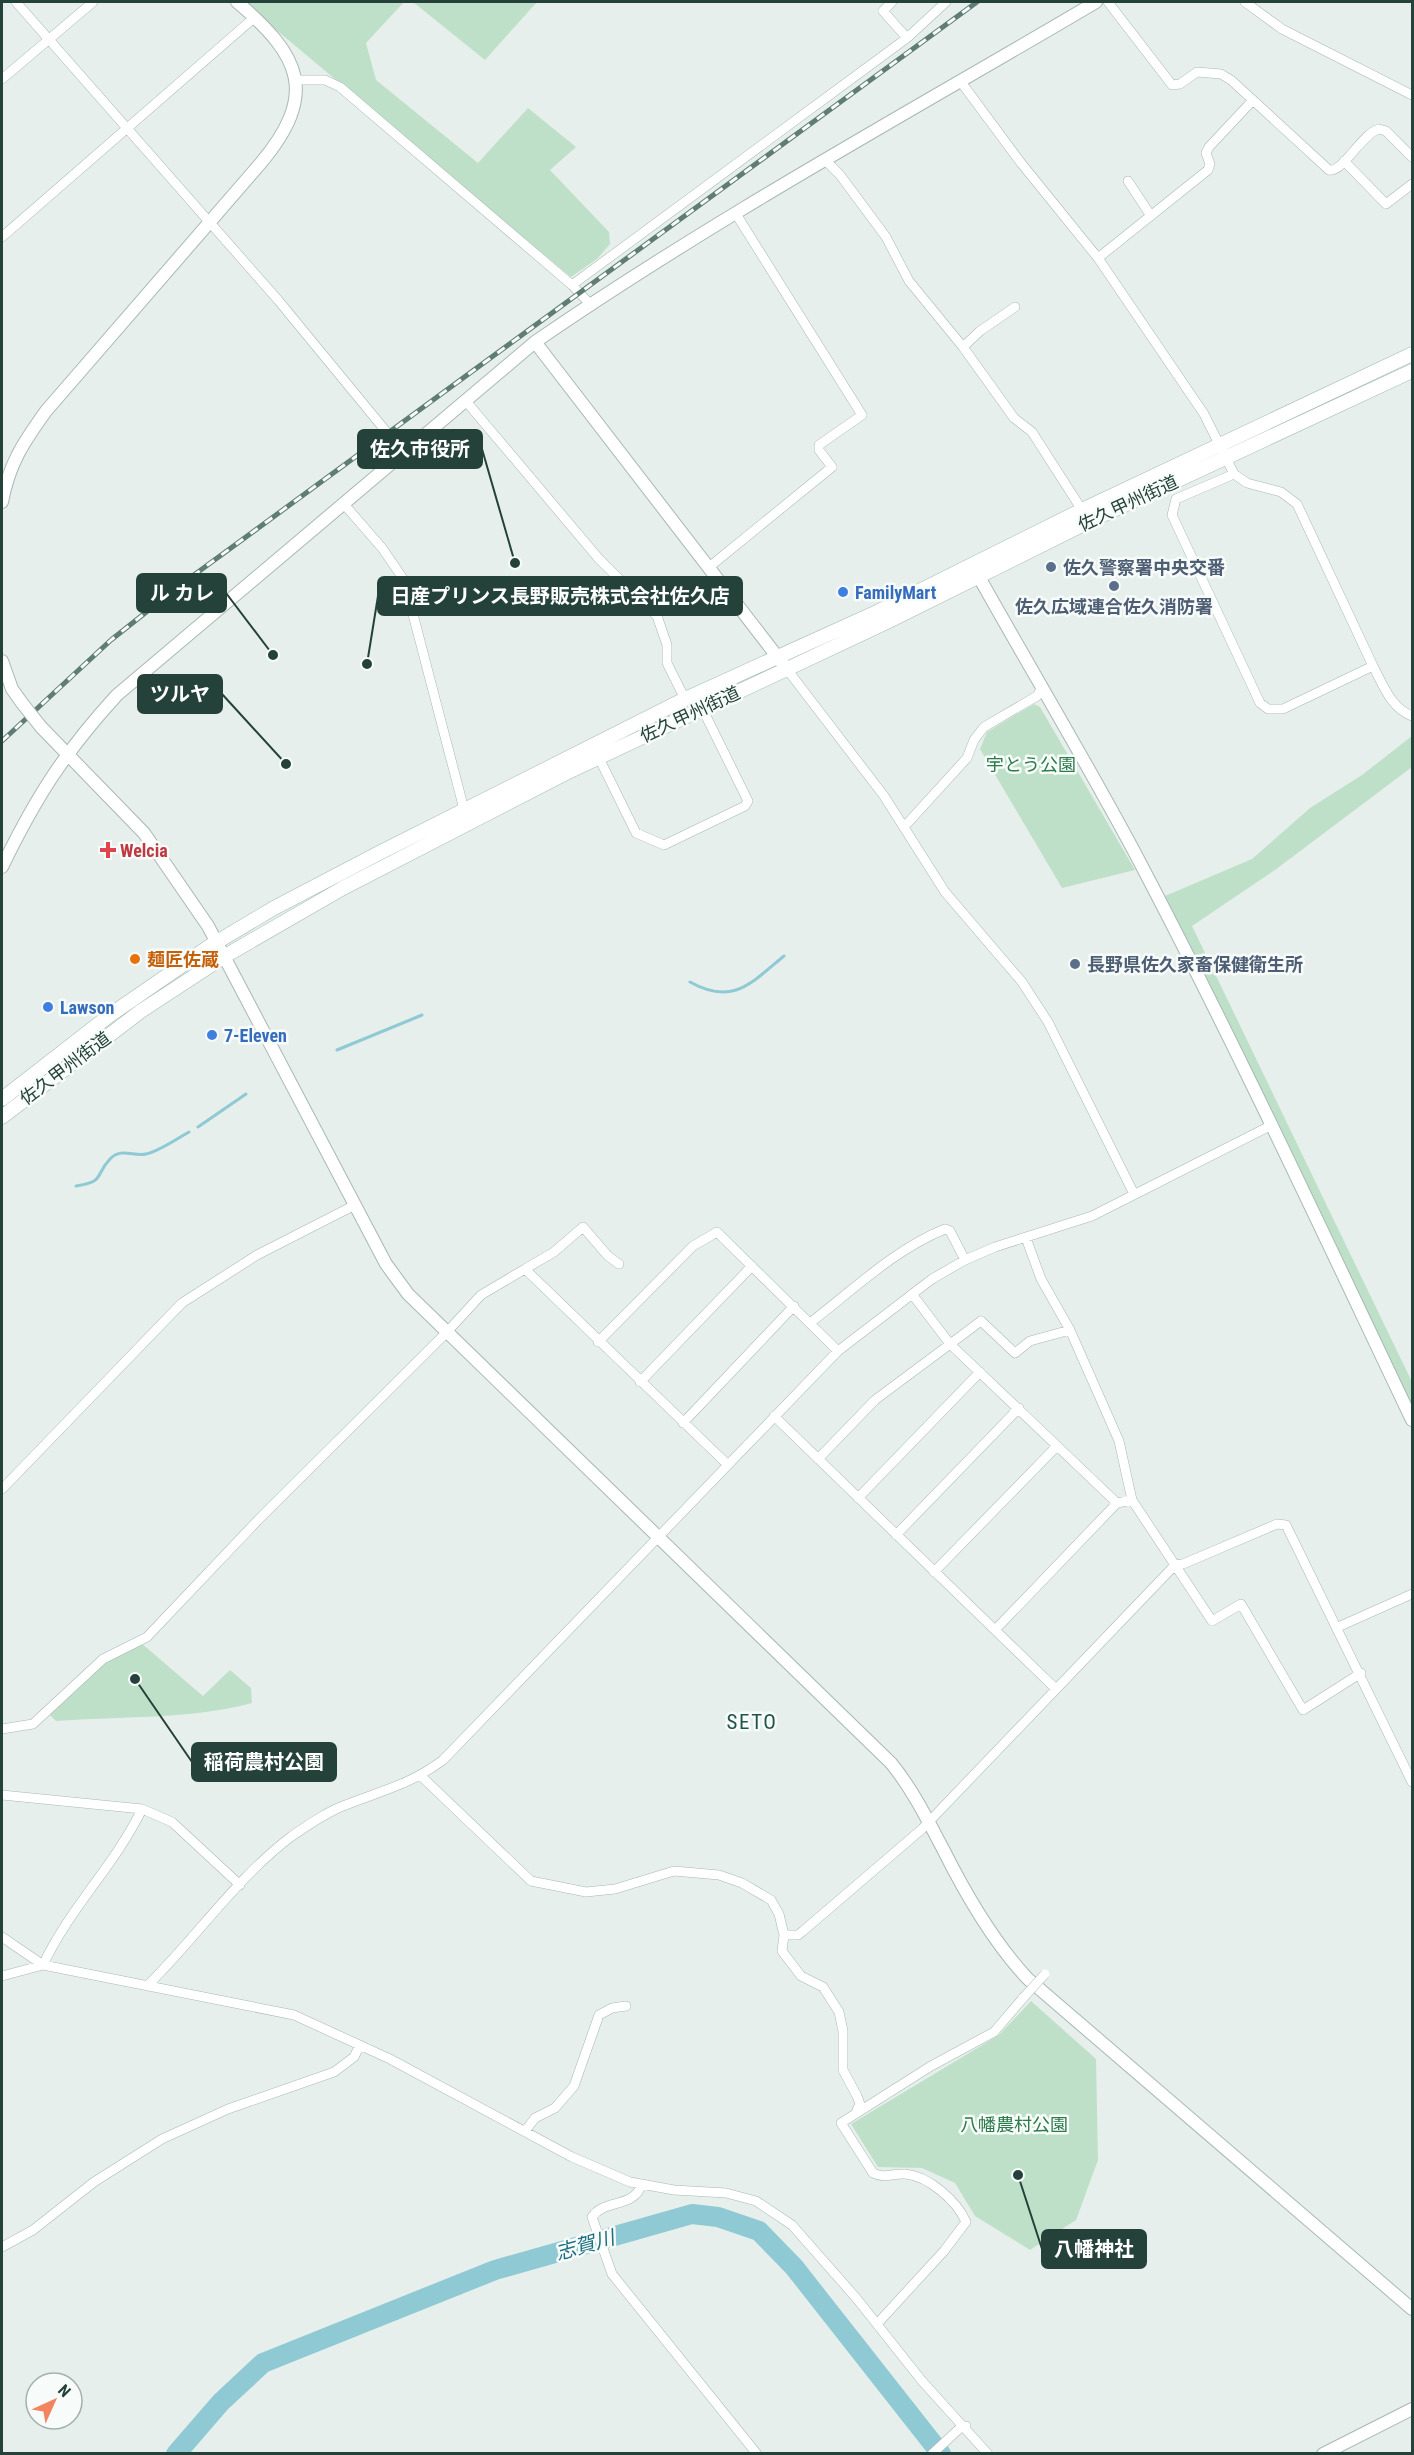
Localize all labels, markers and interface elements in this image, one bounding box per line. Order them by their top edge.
callout: 佐久市役所 [358,430,482,468]
text: 佐久市役所 [370,437,470,461]
street label: 佐久甲州街道 [1075,471,1181,535]
place label: 佐久警察署中央交番 [1063,557,1225,578]
marker: 佐久警察署中央交番 [1044,560,1058,574]
callout: ル カレ [137,574,226,612]
callout: 日産プリンス長野販売株式会社佐久店 [378,577,742,615]
marker: 佐久広域連合佐久消防署 [1107,579,1121,593]
text: ル カレ [150,581,214,605]
place label: FamilyMart [855,582,937,603]
text: 日産プリンス長野販売株式会社佐久店 [390,584,730,608]
marker: FamilyMart [836,585,850,599]
place label: 佐久広域連合佐久消防署 [1015,596,1213,617]
callout: ツルヤ [138,675,222,713]
text: ツルヤ [150,682,210,706]
street label: 佐久甲州街道 [637,682,743,746]
park label: 宇とう公園 [986,754,1076,775]
place label: Welcia [120,840,168,861]
marker: Welcia [101,843,115,857]
place label: 麺匠佐蔵 [147,949,219,970]
marker: 麺匠佐蔵 [128,952,142,966]
place label: 長野県佐久家畜保健衛生所 [1087,954,1303,975]
marker: 長野県佐久家畜保健衛生所 [1068,957,1082,971]
place label: Lawson [60,997,114,1018]
marker: Lawson [41,1000,55,1014]
place label: 7-Eleven [224,1025,287,1046]
street label: 佐久甲州街道 [16,1027,114,1109]
marker: 7-Eleven [205,1028,219,1042]
district label: SETO [727,1710,777,1734]
callout: 稲荷農村公園 [192,1743,336,1781]
text: 稲荷農村公園 [204,1750,324,1774]
park label: 八幡農村公園 [960,2114,1068,2135]
water label: 志賀川 [553,2225,619,2265]
callout: 八幡神社 [1042,2230,1146,2268]
text: 八幡神社 [1054,2237,1134,2261]
north arrow [24,2371,84,2431]
text: N [54,2381,74,2401]

